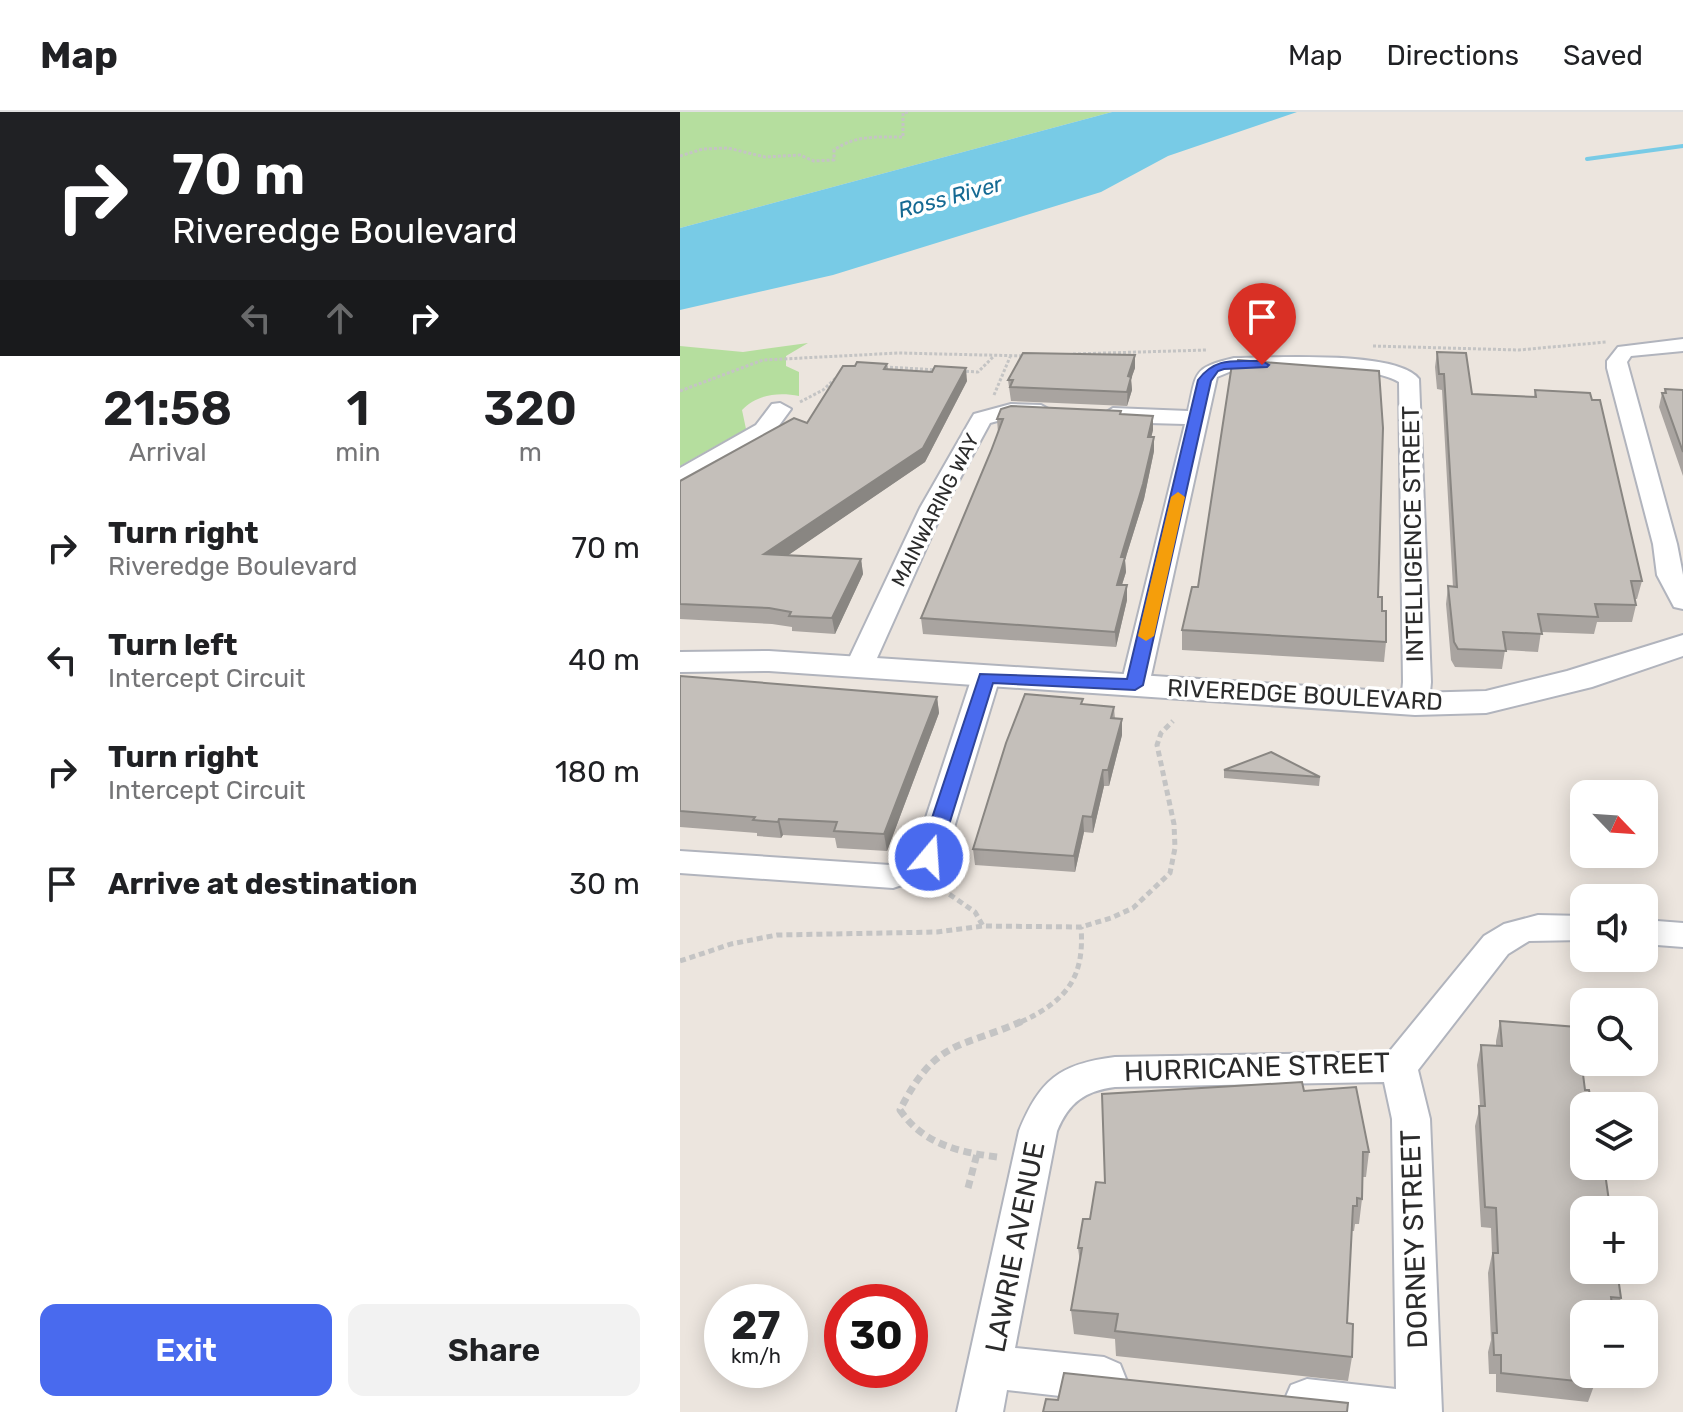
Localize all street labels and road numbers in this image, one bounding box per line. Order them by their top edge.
street label: INTELLIGENCE STREET [1397,405,1429,663]
street label: MAINWARING WAY [886,429,984,591]
street label: RIVEREDGE BOULEVARD [1166,674,1444,716]
street label: HURRICANE STREET [1123,1046,1391,1088]
street label: DORNEY STREET [1394,1129,1434,1349]
street label: LAWRIE AVENUE [978,1139,1052,1355]

